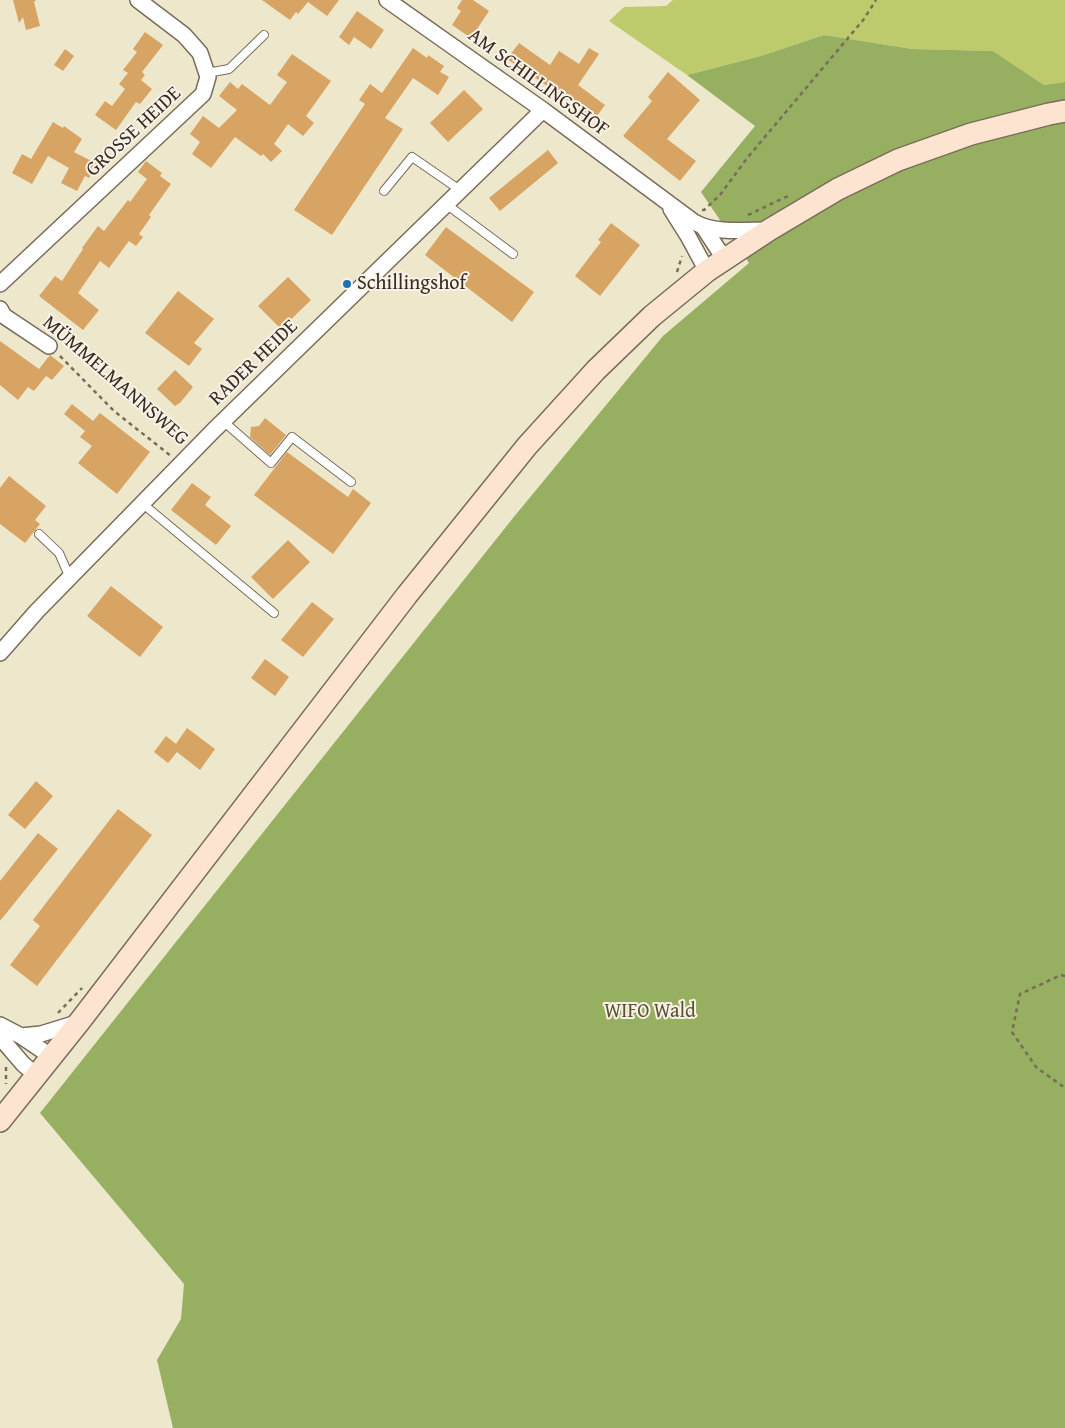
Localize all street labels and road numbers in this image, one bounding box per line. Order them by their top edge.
street label: AM SCHILLINGSHOF [463,24,613,142]
street label: GROSSE HEIDE [81,82,187,182]
street label: MÜMMELMANNSWEG [37,311,193,451]
street label: RADER HEIDE [205,315,303,411]

